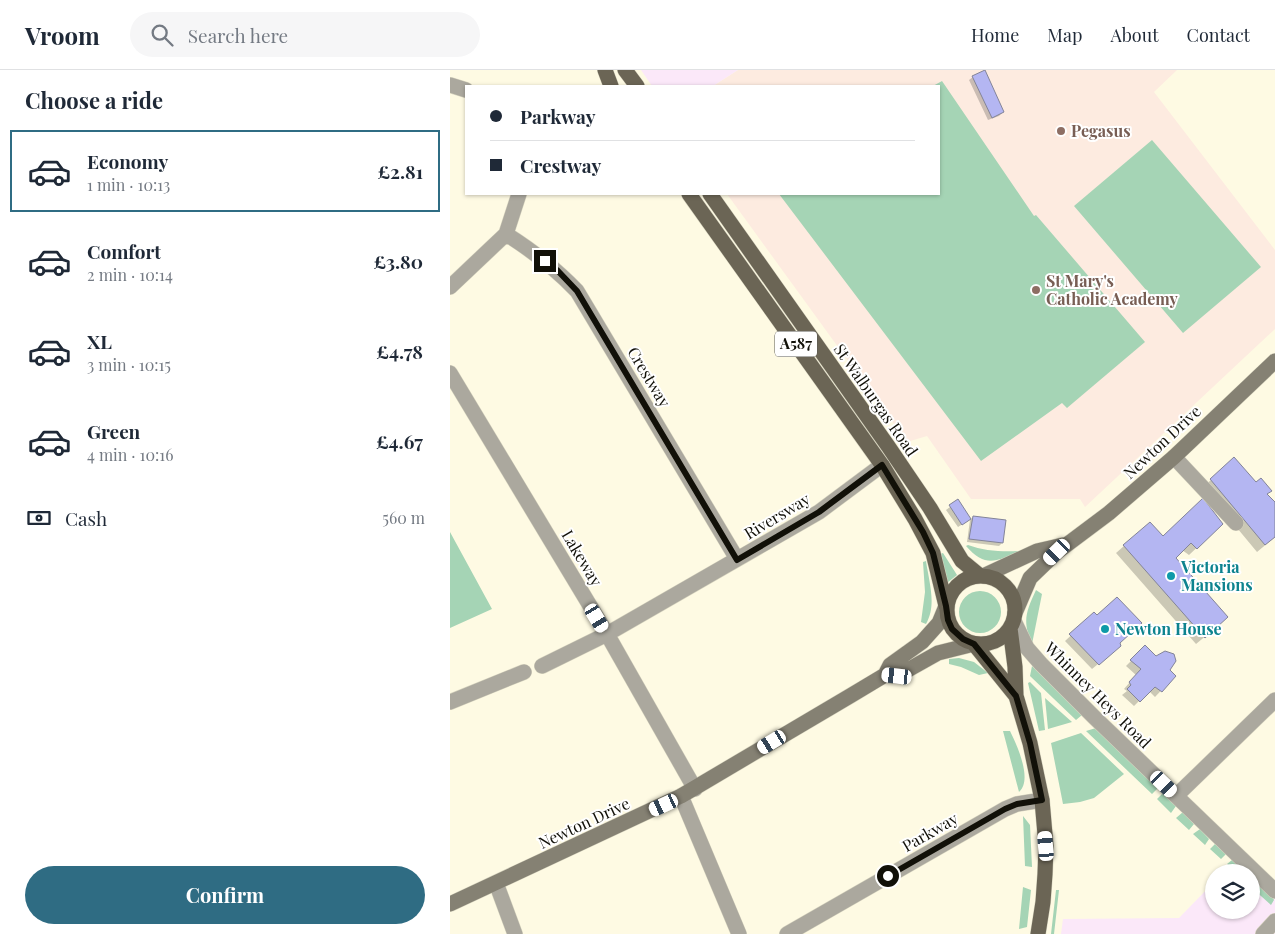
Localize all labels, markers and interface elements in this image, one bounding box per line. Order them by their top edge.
search box [130,12,480,57]
text: Vroom [25,19,100,51]
icon: search [148,21,176,49]
text: Search here [188,22,288,48]
text: Home [971,23,1019,47]
text: Map [1047,23,1082,47]
text: About [1110,23,1159,47]
text: Contact [1187,23,1250,47]
text: Choose a ride [25,85,163,115]
text: Parkway [520,103,596,129]
place label: Pegasus [1071,120,1131,141]
marker: Pegasus [1055,125,1067,137]
text: Economy [87,148,168,174]
icon: car [27,149,72,194]
text: Crestway [520,152,601,178]
text: £2.81 [377,158,423,184]
text: 1 min · 10:13 [87,174,170,195]
text: Comfort [87,238,161,264]
icon: car [27,239,72,284]
text: £3.80 [373,248,423,274]
route end [534,250,556,272]
text: 2 min · 10:14 [87,264,173,285]
place label: St Mary's Catholic Academy [1046,270,1179,309]
marker: St Mary's Catholic Academy [1030,284,1042,296]
text: XL [87,328,112,354]
icon: car [27,329,72,374]
road number: A587 [775,332,817,356]
text: £4.78 [376,338,423,364]
street label: St Walburgas Road [830,339,923,460]
street label: Crestway [623,343,676,411]
text: 3 min · 10:15 [87,354,171,375]
street label: Newton Drive [1118,400,1205,483]
text: Green [87,418,140,444]
icon: car [27,419,72,464]
text: £4.67 [376,428,423,454]
text: 4 min · 10:16 [87,444,174,465]
street label: Riversway [740,488,814,543]
icon: cash [25,504,53,532]
text: Cash [65,505,107,531]
text: 560 m [382,507,425,528]
street label: Lakeway [557,526,607,590]
car [1041,536,1073,568]
place label: Victoria Mansions [1180,556,1253,595]
marker: Victoria Mansions [1165,570,1177,582]
car [582,601,611,635]
place label: Newton House [1115,618,1222,639]
marker: Newton House [1099,623,1111,635]
street label: Whinney Heys Road [1040,636,1156,752]
car [881,667,912,685]
car [755,728,788,756]
car [1148,768,1180,800]
street label: Newton Drive [535,792,633,853]
car [647,792,680,818]
street label: Parkway [898,807,961,856]
car [1037,830,1054,862]
map controls [1205,864,1260,919]
button: layers [1205,864,1260,919]
route start [877,865,899,887]
button: Confirm [25,866,425,924]

